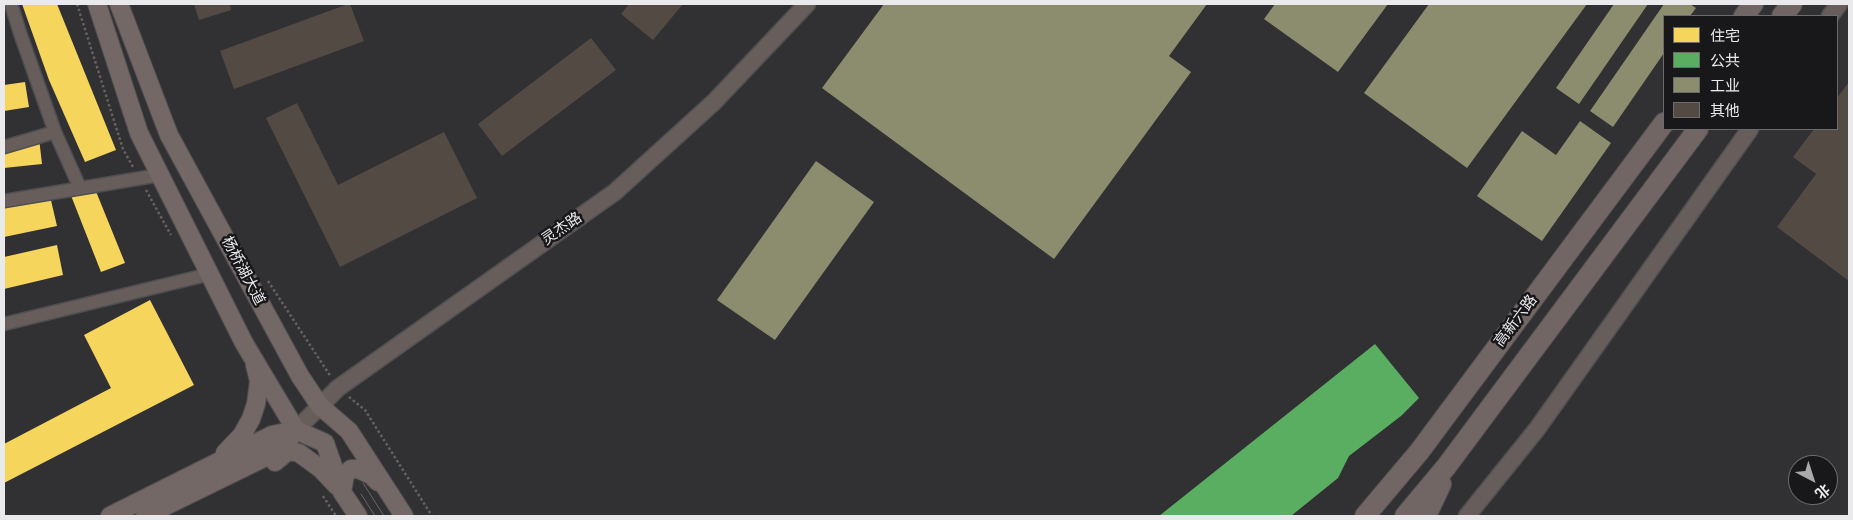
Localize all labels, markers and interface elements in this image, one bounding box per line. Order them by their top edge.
legend [1663,15,1838,130]
text: 住宅 [1710,27,1740,45]
text: 公共 [1710,52,1740,70]
text: 工业 [1710,77,1740,95]
text: 其他 [1710,102,1740,120]
street label: 灵杰路 [538,209,586,249]
street label: 杨桥湖大道 [217,234,269,308]
street label: 高新六路 [1491,292,1541,350]
north arrow [1788,455,1838,505]
text: 北 [1811,480,1833,502]

